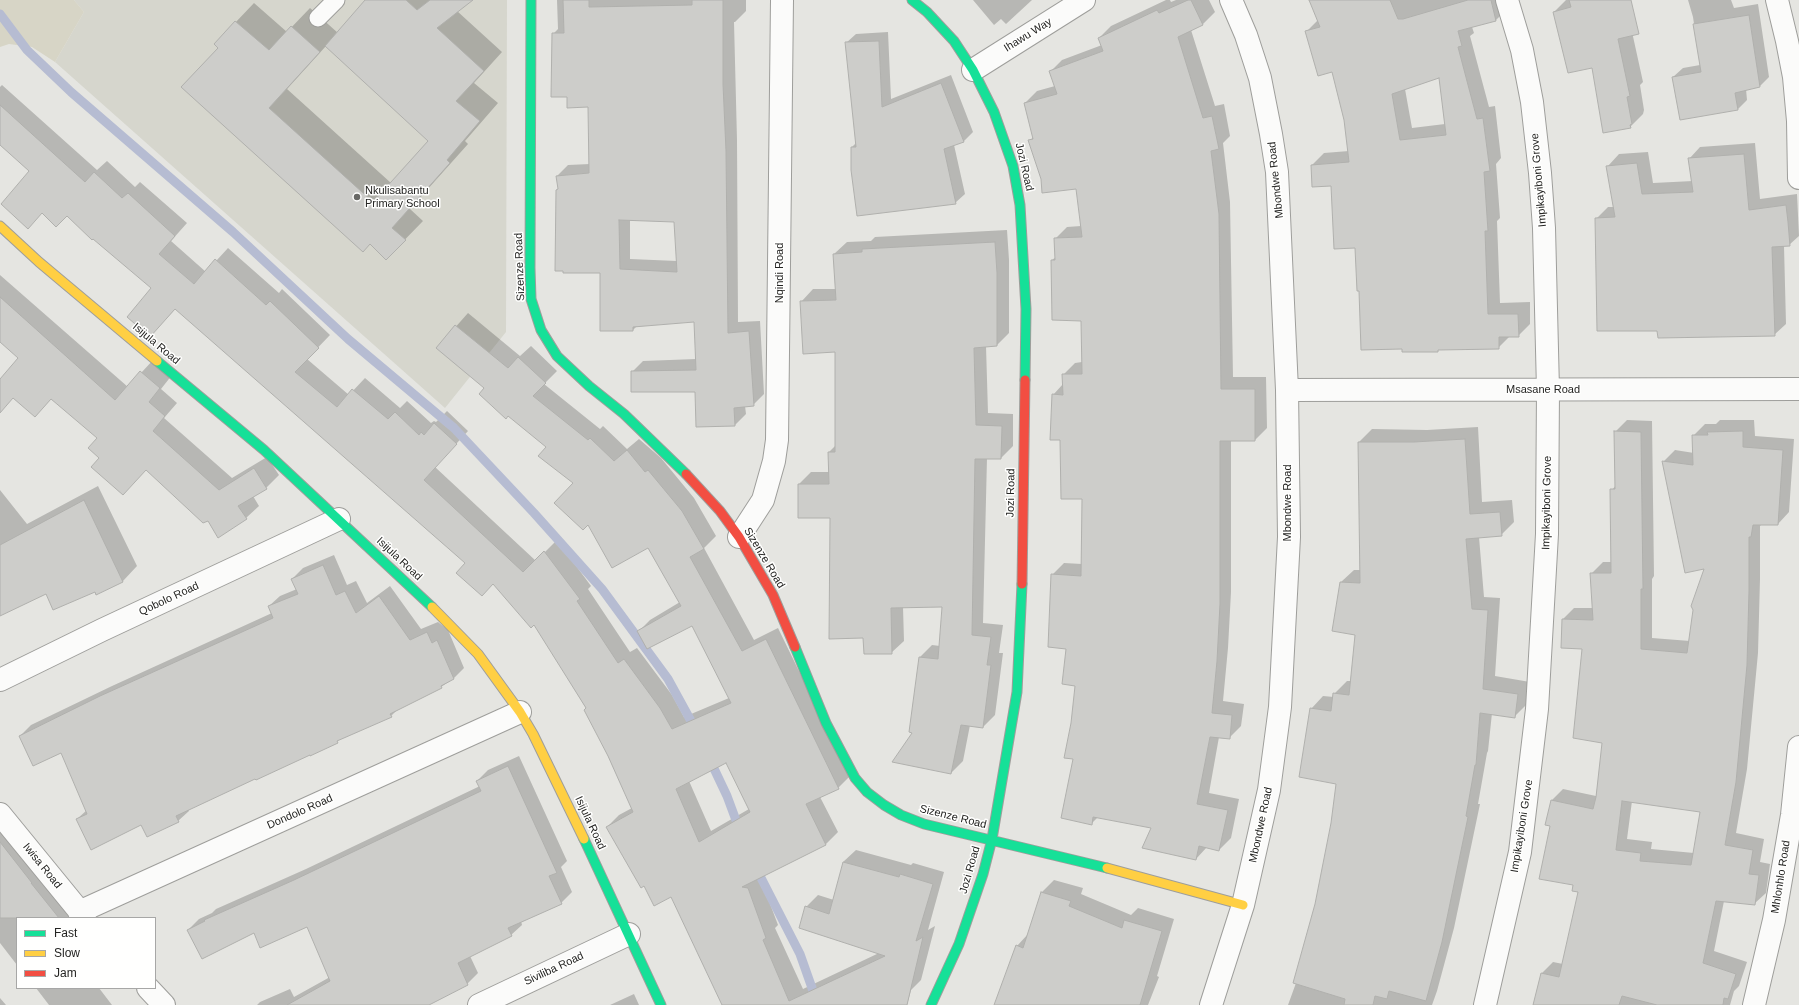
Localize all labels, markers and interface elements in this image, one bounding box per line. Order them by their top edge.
street label: Ihawu Way [1002,15,1054,55]
street label: Impikayiboni Grove [1528,133,1550,227]
street label: Mbondwe Road [1265,141,1287,219]
street label: Jozi Road [1012,142,1036,192]
place label: Nkulisabantu Primary School [365,184,440,210]
marker: Nkulisabantu Primary School [352,192,362,202]
street label: Sizenze Road [512,233,528,301]
street label: Nqindi Road [773,243,787,303]
street label: Isijula Road [130,320,182,368]
street label: Msasane Road [1506,383,1580,397]
street label: Impikayiboni Grove [1540,456,1554,550]
street label: Mbondwe Road [1281,464,1295,542]
street label: Jozi Road [1004,468,1018,518]
street label: Sizenze Road [741,525,787,591]
street label: Isijula Road [373,535,425,583]
street label: Qobolo Road [137,579,201,619]
street label: Impikayiboni Grove [1508,778,1536,874]
street label: Mbondwe Road [1247,786,1275,864]
street label: Dondolo Road [265,792,335,832]
street label: Isijula Road [572,794,608,852]
street label: Sizenze Road [918,802,988,832]
street label: Mhlonhlo Road [1769,839,1793,915]
street label: Iwisa Road [20,841,64,891]
street label: Jozi Road [957,845,983,895]
legend [16,917,156,989]
text: Fast [54,926,77,940]
text: Slow [54,946,80,960]
street label: Siviliba Road [522,949,586,989]
text: Jam [54,966,77,980]

